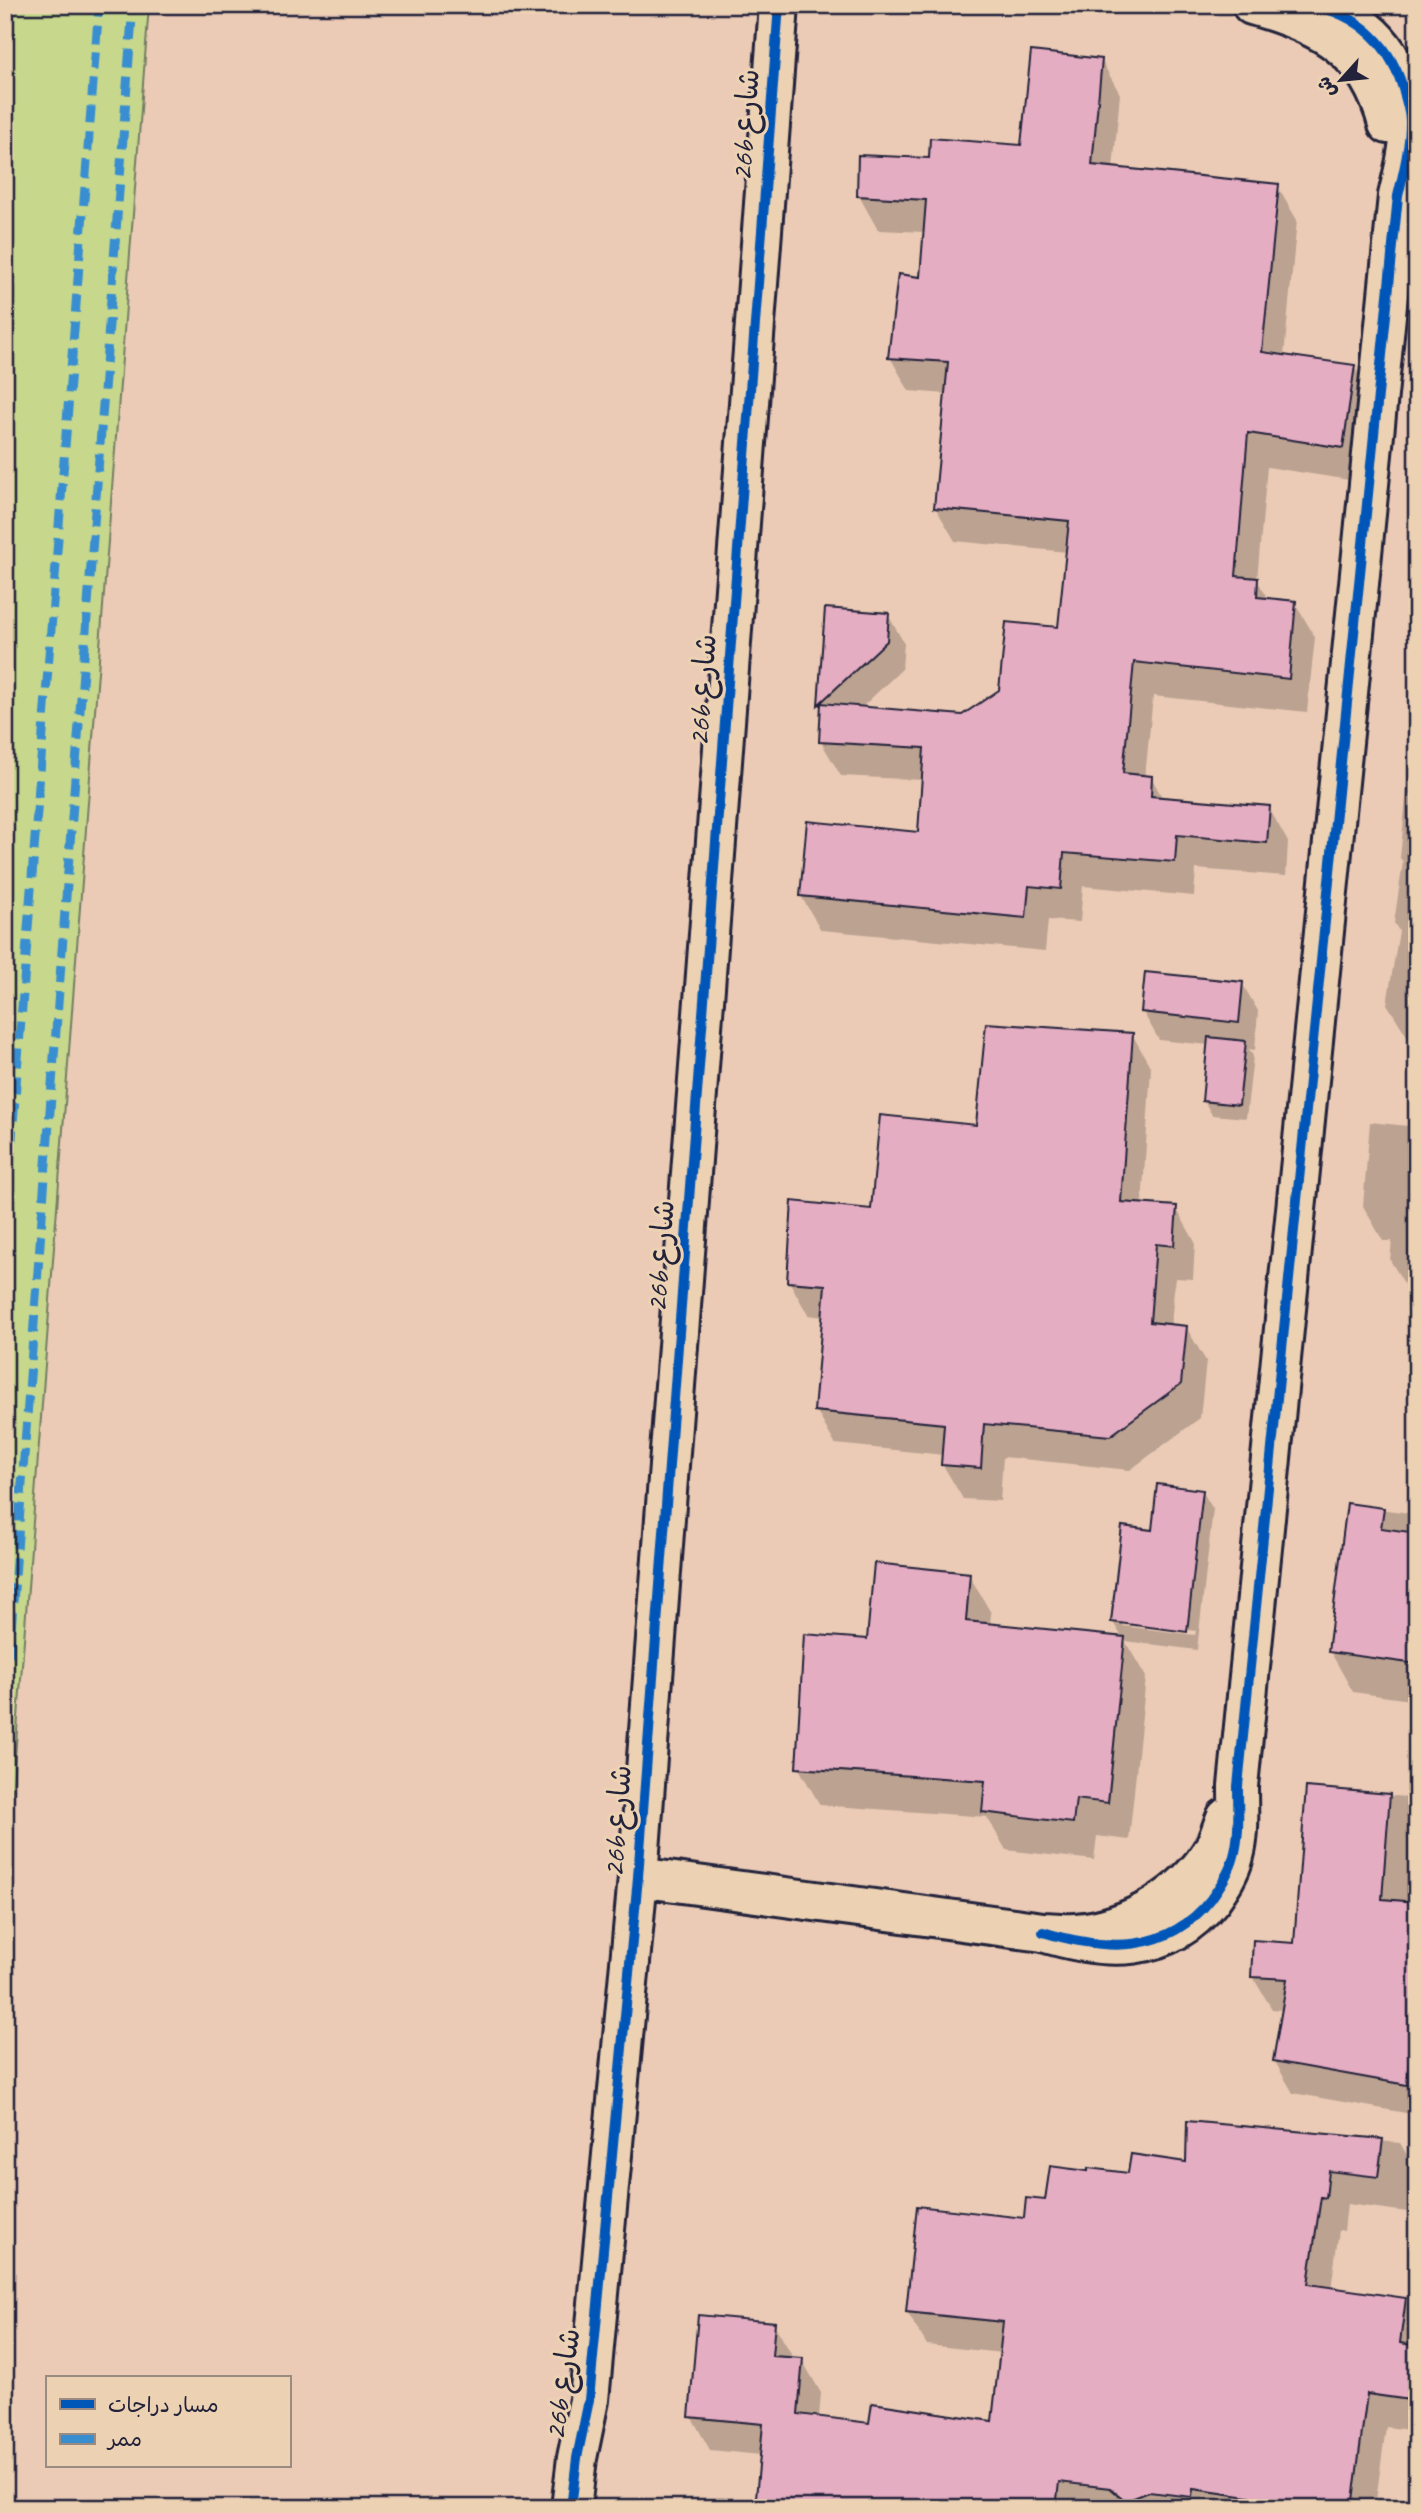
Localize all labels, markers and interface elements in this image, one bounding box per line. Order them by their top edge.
north arrow [1306,46,1376,116]
street label: 26b شارع [722,68,770,182]
text: ش [1311,72,1342,102]
street label: 26b شارع [679,633,727,747]
street label: 26b شارع [637,1199,685,1313]
street label: 26b شارع [594,1764,642,1878]
street label: 26b شارع [535,2326,591,2442]
legend [46,2376,290,2468]
text: مسار دراجات [108,2392,219,2418]
text: ممر [106,2426,142,2452]

